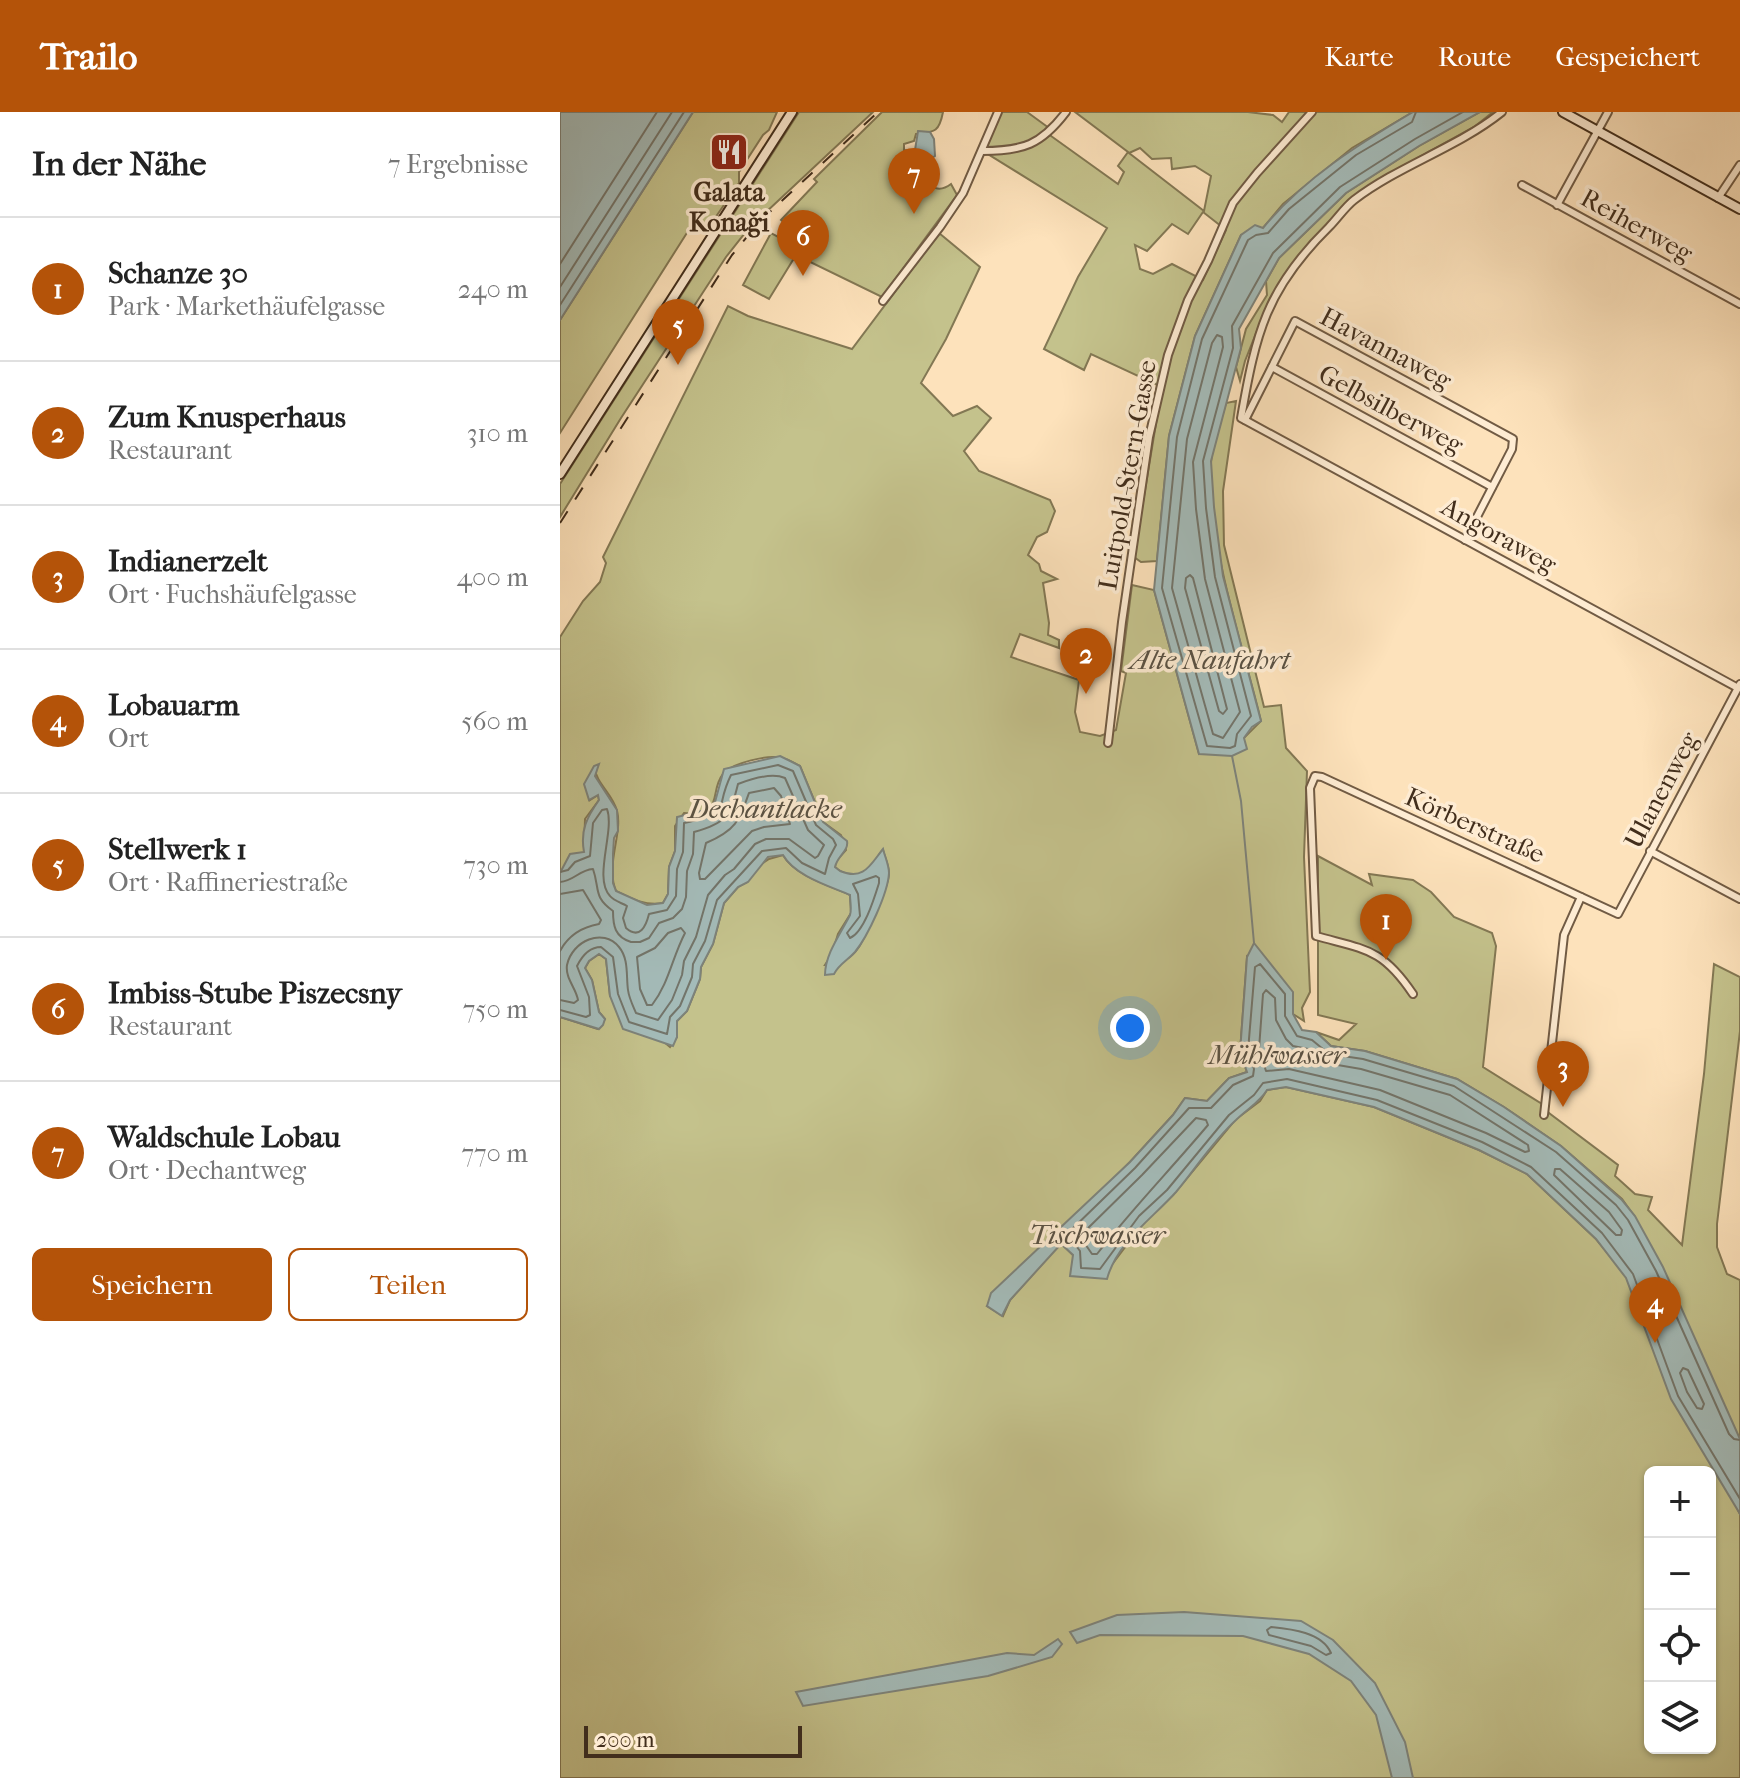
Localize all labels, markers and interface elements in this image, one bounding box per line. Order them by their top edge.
text: Trailo [40,34,137,79]
text: Karte [1324,40,1394,73]
text: Route [1438,40,1511,73]
text: Gespeichert [1555,40,1700,73]
restaurant icon: Galata Konaği [708,131,750,173]
text: In der Nähe [32,144,206,184]
pin: 7 [888,148,940,214]
text: 7 Ergebnisse [388,149,528,180]
place label: Galata Konaği [689,177,769,238]
street label: Reiherweg [1575,182,1699,269]
pin: 6 [777,210,829,276]
text: Schanze 30 [108,256,248,291]
text: 1 [53,274,63,305]
text: 240 m [458,274,528,305]
text: Park · Markethäufelgasse [108,291,385,322]
pin: 5 [652,299,704,365]
street label: Havannaweg [1315,301,1458,396]
street label: Luitpold-Stern-Gasse [1092,357,1163,593]
street label: Gelbsilberweg [1313,358,1469,461]
text: Zum Knusperhaus [108,400,346,435]
text: 2 [51,418,65,449]
text: 310 m [467,418,528,449]
text: Restaurant [108,435,232,466]
street label: Angoraweg [1435,491,1563,580]
text: Indianerzelt [108,544,268,579]
text: 3 [53,562,63,593]
text: 400 m [457,562,528,593]
text: Ort · Fuchshäufelgasse [108,579,357,610]
pin: 2 [1060,628,1112,694]
water label: Alte Naufahrt [1127,643,1291,676]
text: Lobauarm [108,688,239,723]
text: 4 [50,706,66,737]
text: 560 m [461,706,528,737]
text: Ort [108,723,149,754]
street label: Ulanenweg [1618,726,1706,854]
street label: Körberstraße [1400,781,1549,870]
water label: Dechantlacke [686,792,842,825]
text: Stellwerk 1 [108,832,247,867]
text: 5 [52,850,64,881]
text: 730 m [463,850,528,881]
text: Ort · Raffineriestraße [108,867,348,898]
pin: 1 [1360,894,1412,960]
text: Imbiss-Stube Piszecsny [108,976,402,1011]
text: 6 [51,994,65,1025]
text: 750 m [463,994,528,1025]
your location [1110,1008,1150,1048]
text: Restaurant [108,1011,232,1042]
water label: Mühlwasser [1207,1038,1348,1071]
pin: 3 [1537,1041,1589,1107]
text: Waldschule Lobau [108,1120,340,1155]
text: 7 [52,1138,64,1169]
text: 770 m [461,1138,528,1169]
text: Ort · Dechantweg [108,1155,306,1186]
water label: Tischwasser [1029,1218,1168,1251]
button: Speichern [32,1248,272,1321]
button: Teilen [288,1248,528,1321]
pin: 4 [1629,1277,1681,1343]
map controls [1644,1466,1716,1754]
button: + [1644,1466,1716,1538]
button: − [1644,1538,1716,1610]
button: locate [1644,1610,1716,1682]
button: layers [1644,1682,1716,1754]
scale bar [584,1722,802,1758]
text: 200 m [596,1727,655,1753]

